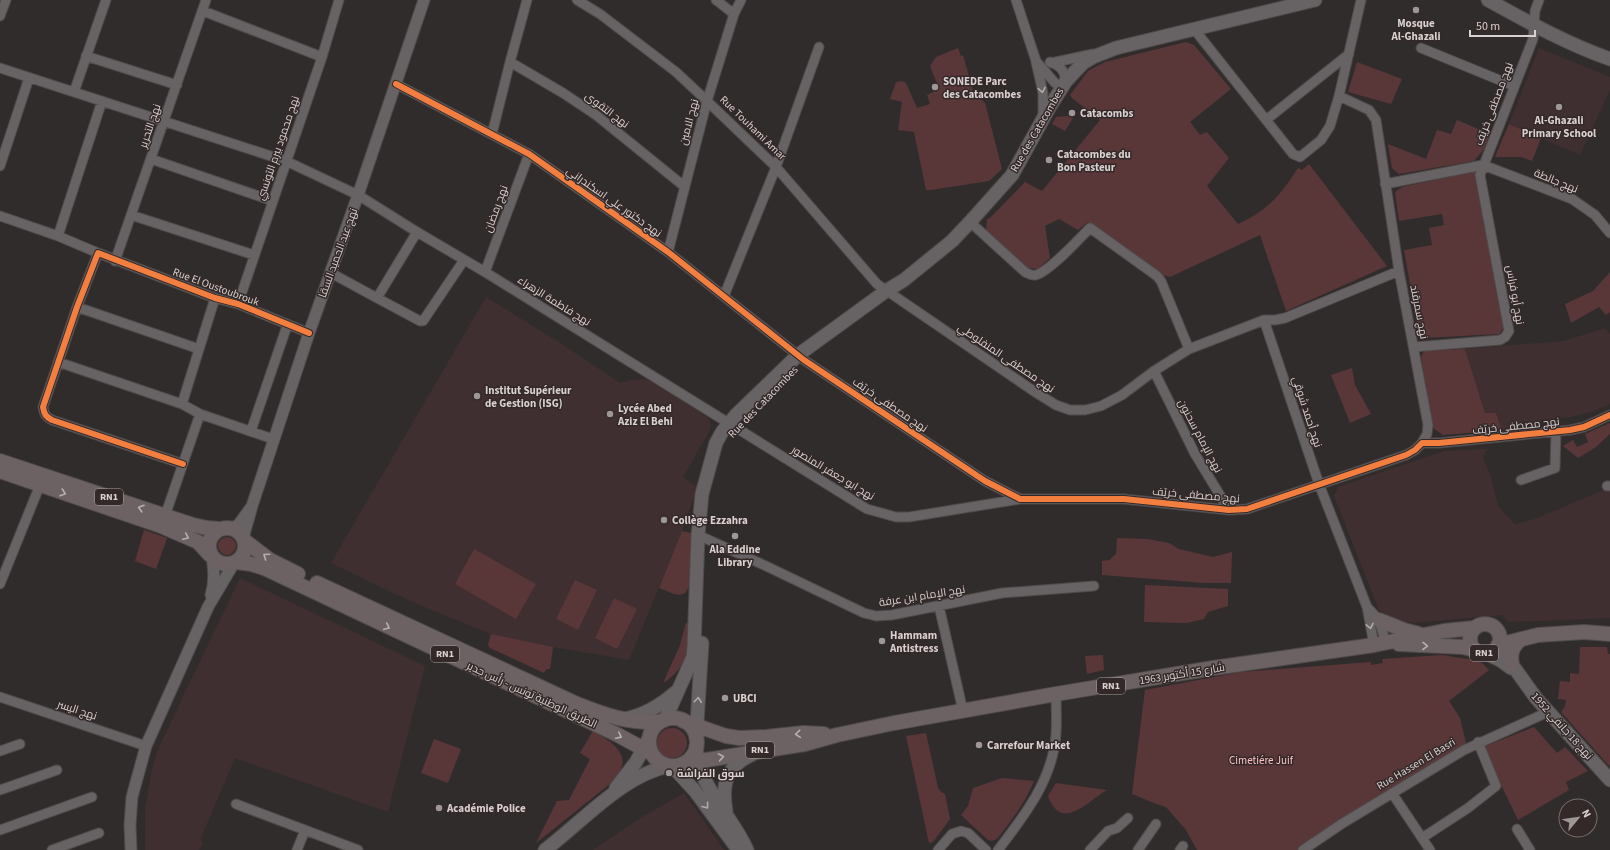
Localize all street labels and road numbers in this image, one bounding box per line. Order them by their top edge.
street label: نهج مصطفى خريّف [1471,60,1517,148]
street label: Rue des Catacombes [1007,85,1067,175]
street label: نهج التقوى [582,88,632,132]
street label: Rue Touhami Amar [716,92,790,164]
street label: نهج محمود بيرم التونسي [253,94,303,202]
street label: نهج الامين [676,97,702,147]
street label: نهج التحرير [135,102,165,151]
street label: نهج دكتور علي اسكندراني [563,163,665,242]
street label: نهج جالطة [1532,165,1580,197]
street label: نهج رمضان [481,183,511,235]
street label: نهج عبد الحميد السقا [315,206,361,300]
street label: Rue El Oustoubrouk [171,264,262,310]
street label: نهج أبو فراس [1502,264,1528,326]
street label: نهج فاطمة الزهراء [515,272,594,330]
street label: نهج سمرقند [1406,284,1432,340]
street label: نهج مصطفى المنفلوطي [954,320,1058,397]
street label: Rue des Catacombes [725,362,802,441]
street label: نهج مصطفى خريّف [849,374,931,436]
street label: نهج أحمد شوقي [1288,375,1326,450]
street label: نهج الإمام سحنون [1174,397,1226,476]
street label: نهج مصطفى خريّف [1472,414,1560,438]
street label: نهج ابو جعفر المنصور [788,442,877,504]
street label: نهج مصطفى خريّف [1152,484,1240,506]
road number: RN1 [95,489,123,505]
street label: نهج الإمام ابن عرفة [878,582,966,610]
road number: RN1 [1470,645,1498,661]
road number: RN1 [431,646,459,662]
street label: الطريق الوطنية تونس - رأس جدير [463,658,600,732]
street label: شارع 15 أكتوبر 1963 [1138,660,1226,688]
road number: RN1 [1097,678,1125,694]
street label: نهج 18 جانفي 1952 [1527,689,1596,764]
street label: نهج اليسر [54,696,99,723]
street label: Rue Hassen El Basri [1374,735,1458,793]
road number: RN1 [746,742,774,758]

